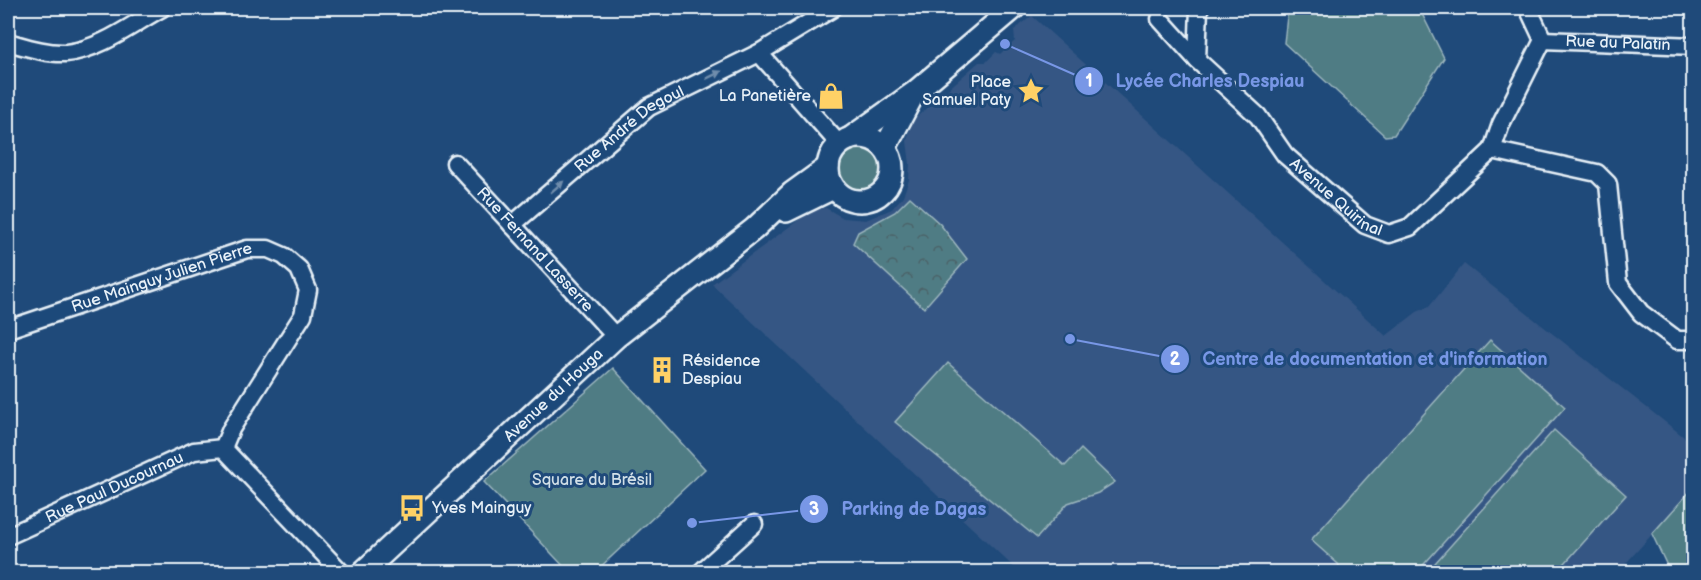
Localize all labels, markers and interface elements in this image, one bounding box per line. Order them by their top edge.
street label: Rue du Palatin [1565,31,1671,55]
callout: Lycée Charles Despiau [1074,63,1317,99]
one-way arrow [706,71,723,80]
text: 1 [1085,71,1093,92]
text: Lycée Charles Despiau [1116,71,1304,92]
place label: Place Samuel Paty [922,73,1012,110]
place icon: Place Samuel Paty [1016,76,1046,106]
shop icon: La Panetière [816,81,846,111]
street label: Rue André Degoul [571,82,687,176]
place label: La Panetière [719,87,812,106]
street label: Avenue Quirinal [1286,154,1385,240]
one-way arrow [549,180,564,194]
street label: Rue Fernand Lasserre [473,183,598,316]
street label: Rue Mainguy Julien Pierre [69,238,255,317]
callout: Centre de documentation et d'information [1160,341,1559,377]
street label: Avenue du Houga [500,344,607,446]
text: 2 [1170,349,1181,370]
text: Centre de documentation et d'information [1202,349,1548,370]
place label: Résidence Despiau [682,352,761,389]
building icon: Résidence Despiau [647,355,677,385]
street label: Rue Paul Ducournau [43,448,186,527]
park label: Square du Brésil [532,471,652,490]
callout: Parking de Dagas [799,491,998,527]
bus stop icon: Yves Mainguy [397,493,427,523]
place label: Yves Mainguy [431,499,532,518]
text: 3 [809,499,819,520]
text: Parking de Dagas [842,499,987,520]

